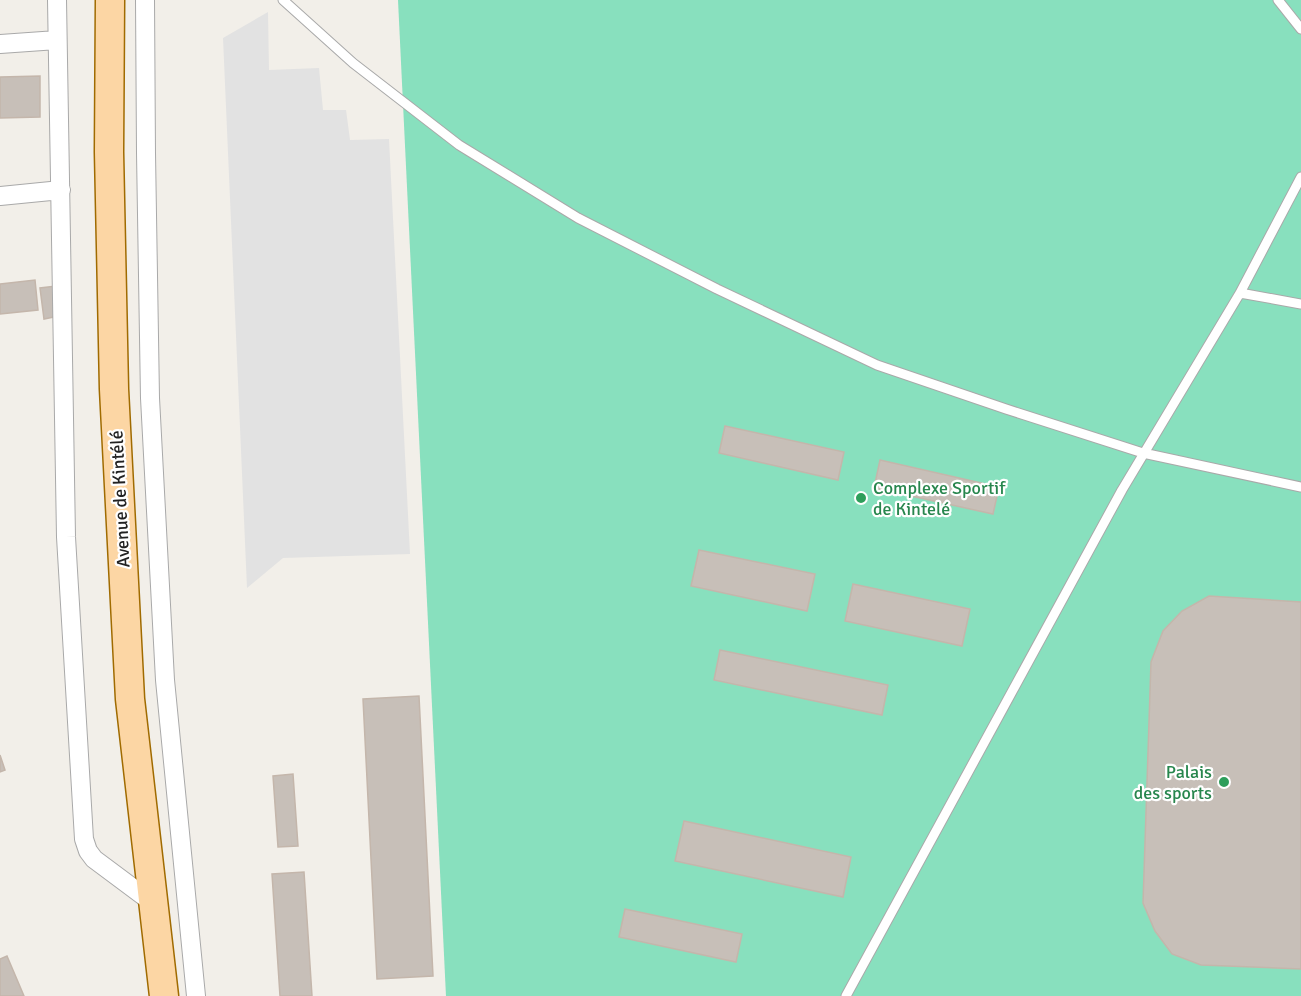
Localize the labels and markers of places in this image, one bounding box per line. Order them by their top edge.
place label: Complexe Sportif de Kintelé [873,477,1006,520]
marker: Complexe Sportif de Kintelé [854,491,868,505]
place label: Palais des sports [1134,761,1212,804]
marker: Palais des sports [1217,775,1231,789]

